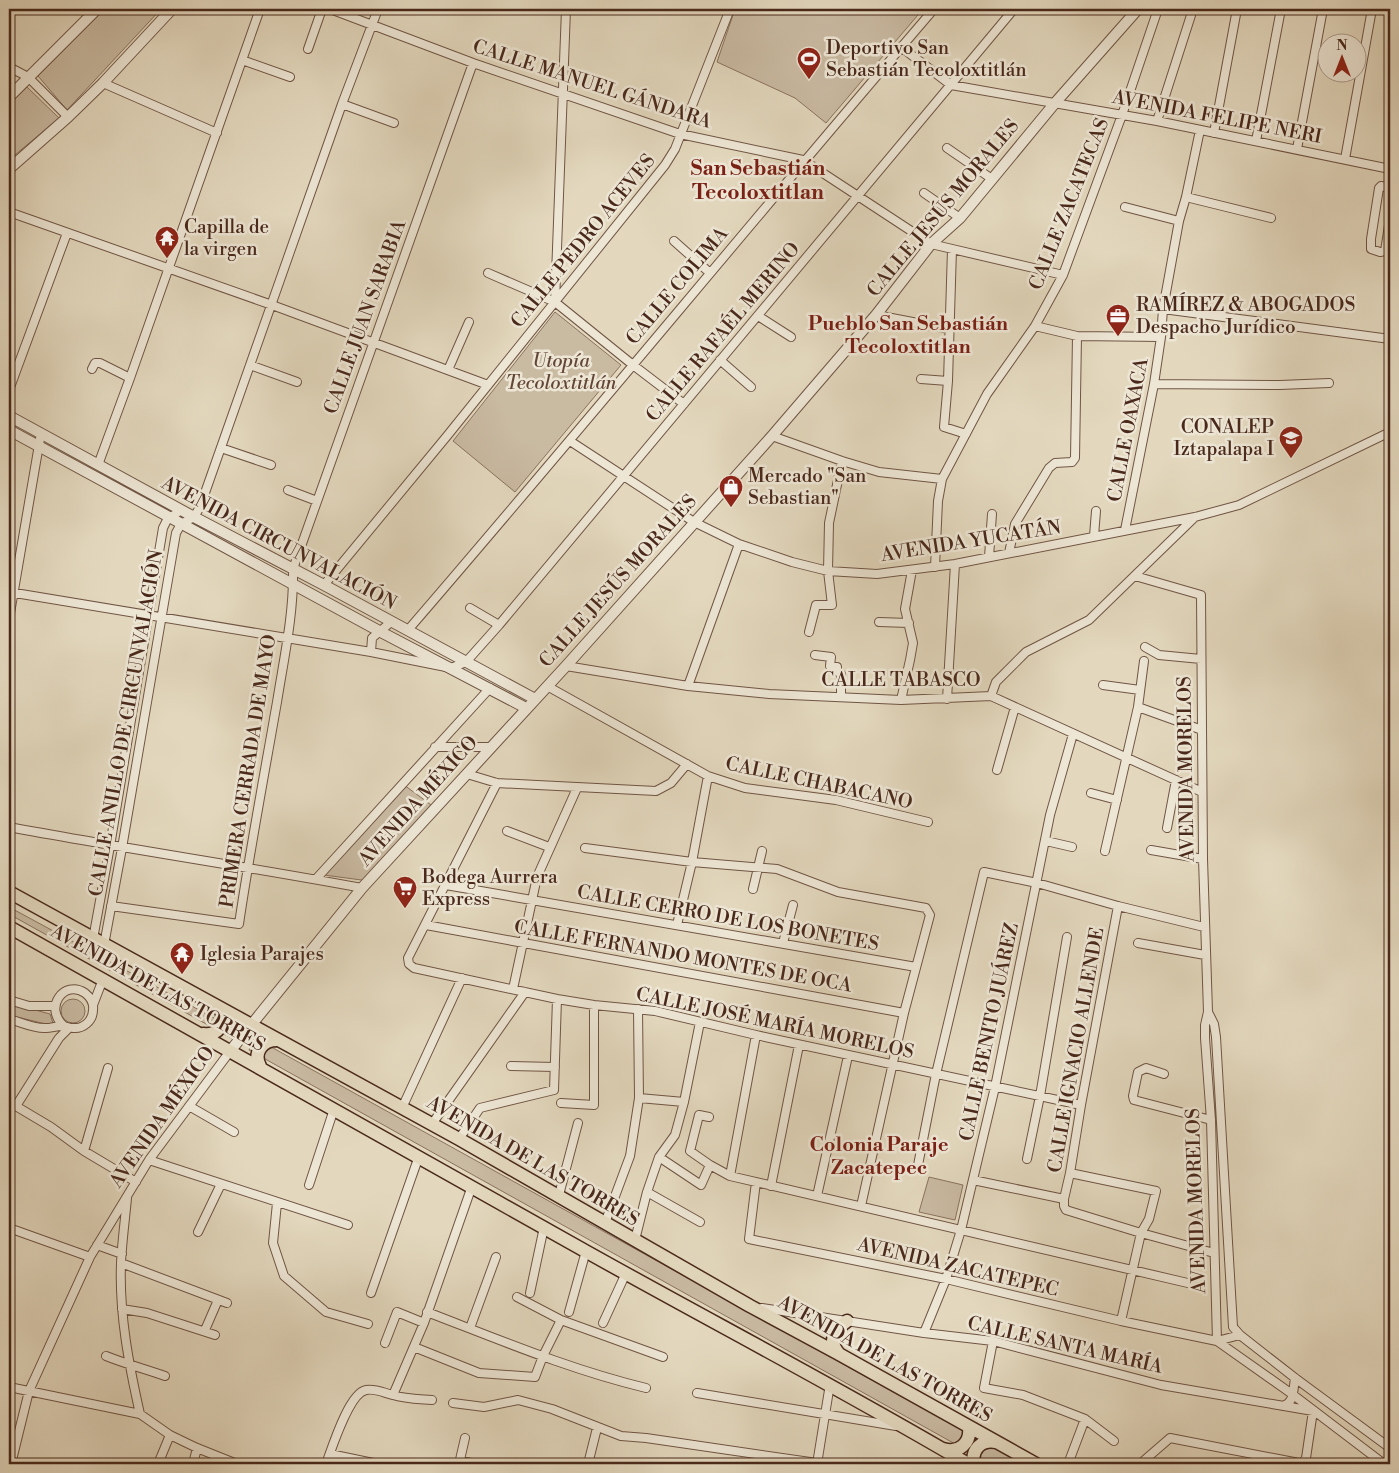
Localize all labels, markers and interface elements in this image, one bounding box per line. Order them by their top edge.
north arrow [1316,32,1366,82]
street label: CALLE MANUEL GÁNDARA [470,33,716,134]
place label: Deportivo San Sebastián Tecoloxtitlán [826,36,1027,82]
text: N [1336,37,1348,55]
sports icon: Deportivo San Sebastián Tecoloxtitlán [796,46,822,80]
street label: AVENIDA FELIPE NERI [1109,85,1324,149]
street label: CALLE JESÚS MORALES [861,114,1024,302]
street label: CALLE ZACATECAS [1024,115,1114,293]
street label: CALLE PEDRO ACEVES [506,149,660,333]
district label: San Sebastián Tecoloxtitlan [690,156,826,206]
place label: Capilla de la virgen [184,215,269,261]
street label: CALLE JUAN SARABIA [319,216,412,417]
street label: CALLE COLIMA [621,222,734,350]
temple icon: Capilla de la virgen [154,225,180,259]
street label: CALLE RAFAÉL MERINO [640,237,805,427]
place label: RAMÍREZ & ABOGADOS Despacho Jurídico [1136,292,1355,339]
office icon: RAMÍREZ & ABOGADOS Despacho Jurídico [1105,303,1131,337]
district label: Pueblo San Sebastián Tecoloxtitlan [808,312,1009,360]
park label: Utopía Tecoloxtitlán [506,349,617,395]
street label: CALLE OAXACA [1102,355,1154,504]
place label: CONALEP Iztapalapa I [1173,415,1274,461]
school or university icon: CONALEP Iztapalapa I [1278,425,1304,459]
place label: Mercado "San Sebastian" [748,464,866,510]
street label: AVENIDA CIRCUNVALACIÓN [156,469,401,615]
shop icon: Mercado "San Sebastian" [718,474,744,508]
street label: CALLE JESÚS MORALES [533,489,702,672]
street label: AVENIDA YUCATÁN [878,514,1063,567]
street label: CALLE ANILLO DE CIRCUNVALACIÓN [83,547,168,898]
street label: PRIMERA CERRADA DE MAYO [215,633,281,909]
street label: CALLE TABASCO [821,668,981,692]
street label: AVENIDA MORELOS [1172,676,1200,863]
street label: AVENIDA MÉXICO [352,730,483,872]
street label: CALLE CHABACANO [723,751,915,815]
place label: Bodega Aurrera Express [421,865,558,911]
supermarket icon: Bodega Aurrera Express [392,875,418,909]
street label: CALLE CERRO DE LOS BONETES [575,880,881,956]
street label: CALLE FERNANDO MONTES DE OCA [512,914,855,998]
street label: AVENIDA DE LAS TORRES [46,919,269,1057]
street label: CALLE BENITO JUÁREZ [953,921,1024,1143]
street label: CALLE IGNACIO ALLENDE [1043,926,1109,1174]
temple icon: Iglesia Parajes [169,941,195,975]
place label: Iglesia Parajes [200,942,324,966]
street label: CALLE JOSÉ MARÍA MORELOS [634,981,916,1064]
street label: AVENIDA MÉXICO [103,1041,220,1193]
street label: AVENIDA DE LAS TORRES [422,1090,643,1232]
street label: AVENIDA MORELOS [1181,1108,1211,1295]
district label: Colonia Paraje Zacatepec [810,1133,949,1181]
street label: AVENIDA ZACATEPEC [854,1232,1061,1302]
street label: AVENIDA DE LAS TORRES [773,1290,996,1428]
street label: CALLE SANTA MARÍA [965,1310,1166,1379]

